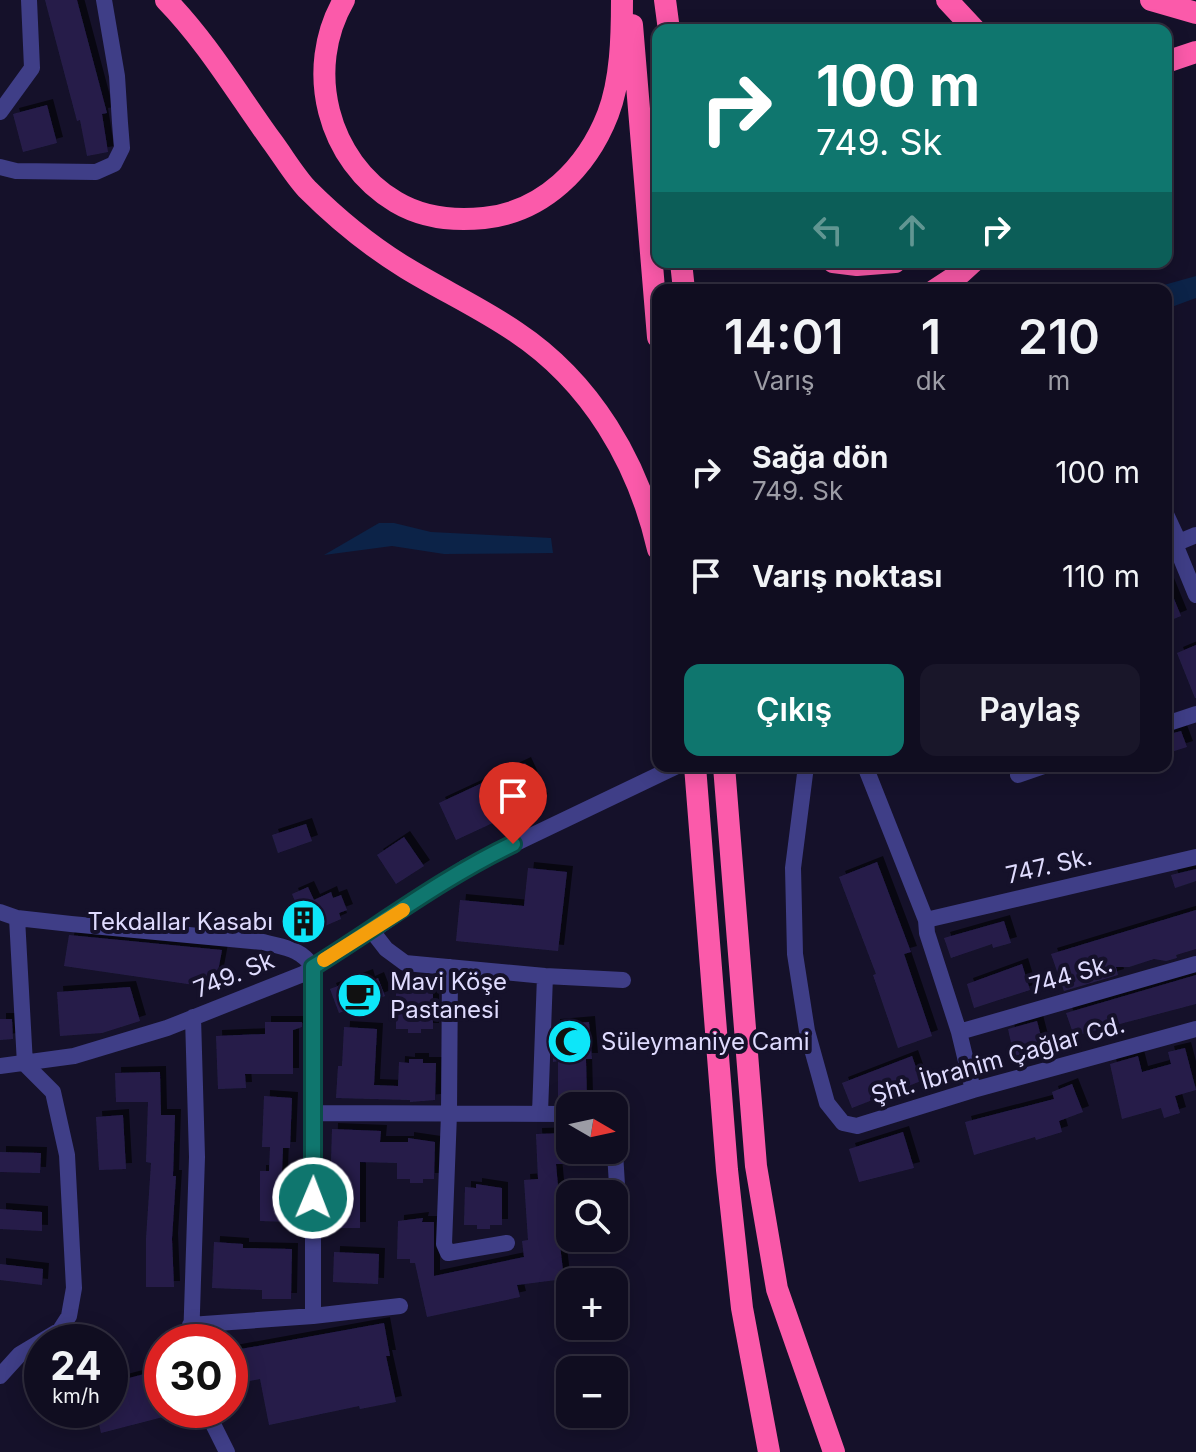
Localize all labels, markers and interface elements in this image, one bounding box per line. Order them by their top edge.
text: 100 m [816,52,980,120]
icon: right [684,56,788,160]
text: 749. Sk [816,120,942,164]
icon: left [806,208,850,252]
icon: ahead [890,208,934,252]
icon: right [974,208,1018,252]
text: 14:01 [724,307,844,366]
text: 1 [921,307,941,366]
text: 210 [1018,307,1100,366]
text: Varış [753,365,815,396]
text: dk [916,365,946,396]
text: m [1048,365,1070,396]
text: Sağa dön [752,439,889,475]
icon: right [684,450,728,494]
text: 100 m [1055,454,1140,490]
text: 749. Sk [752,475,843,506]
icon: arrive [684,554,728,598]
text: Varış noktası [752,558,942,594]
text: 110 m [1062,558,1140,594]
button: Çıkış [684,664,904,756]
button: Paylaş [920,664,1140,756]
pin [479,762,547,844]
icon: arrive [491,774,535,818]
street label: 747. Sk. [1003,842,1095,889]
building icon: Tekdallar Kasabı [280,898,328,946]
place label: Tekdallar Kasabı [87,907,273,936]
street label: 749. Sk [189,945,278,1004]
street label: 744 Sk. [1026,949,1116,1000]
place label: Mavi Köşe Pastanesi [390,967,507,1024]
cafe icon: Mavi Köşe Pastanesi [335,972,383,1020]
street label: Şht. İbrahim Çağlar Cd. [868,1009,1128,1110]
mosque icon: Süleymaniye Cami [546,1018,594,1066]
place label: Süleymaniye Cami [601,1027,810,1056]
north arrow [556,1092,628,1164]
map controls [556,1092,628,1428]
position arrow [271,1156,355,1240]
button: search [556,1180,628,1252]
button: + [556,1268,628,1340]
speed limit sign: 30 [144,1324,248,1428]
text: 24 [50,1341,102,1390]
button: − [556,1356,628,1428]
text: km/h [52,1384,100,1408]

